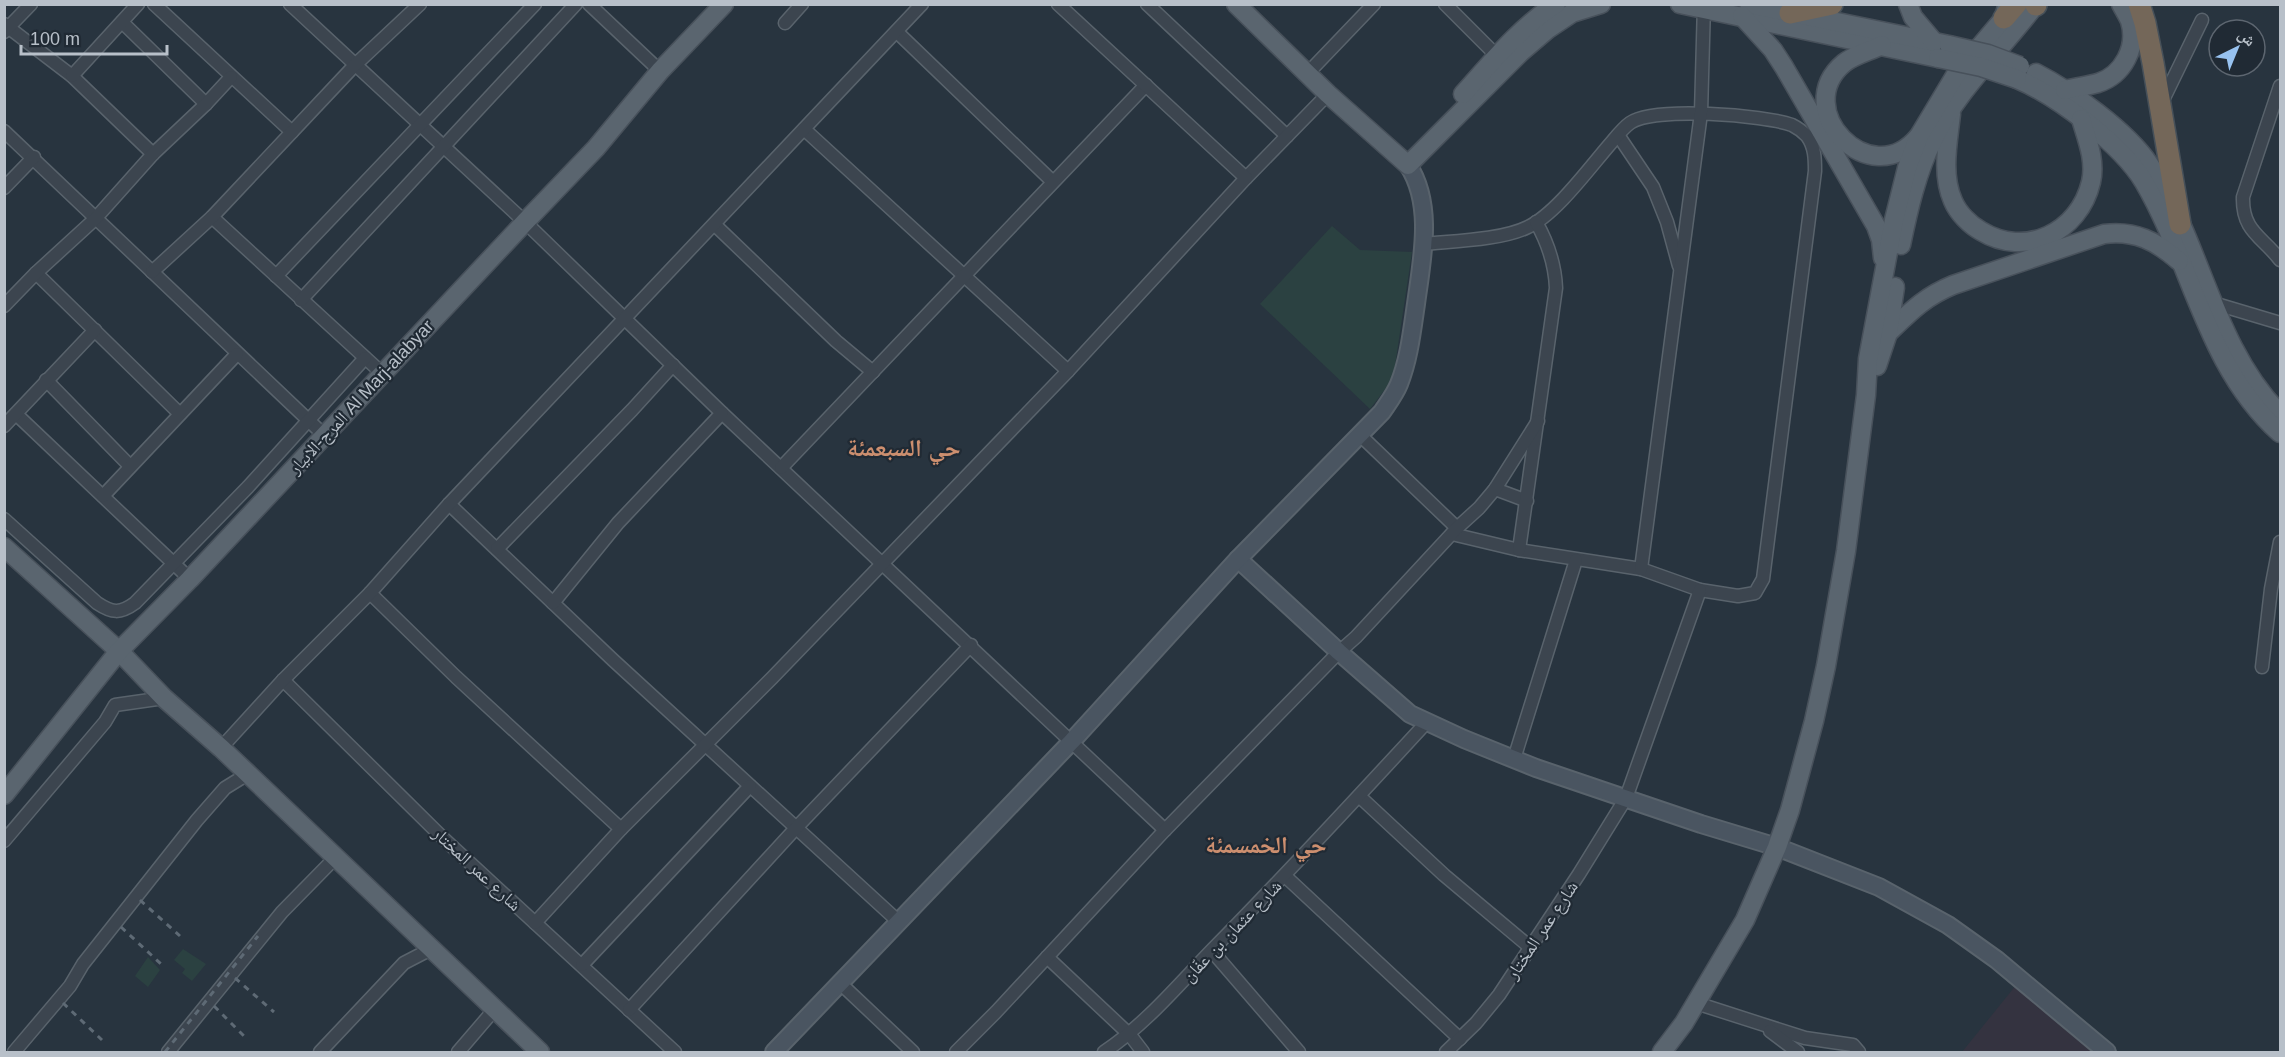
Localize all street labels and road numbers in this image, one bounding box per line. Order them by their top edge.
street label: المرج-الابيار Al Marj-alabyar [284,316,439,480]
street label: شارع عمر المختار [427,822,525,916]
street label: شارع عثمان بن عفّان [1178,876,1286,987]
street label: شارع عمر المختار [1501,877,1583,984]

